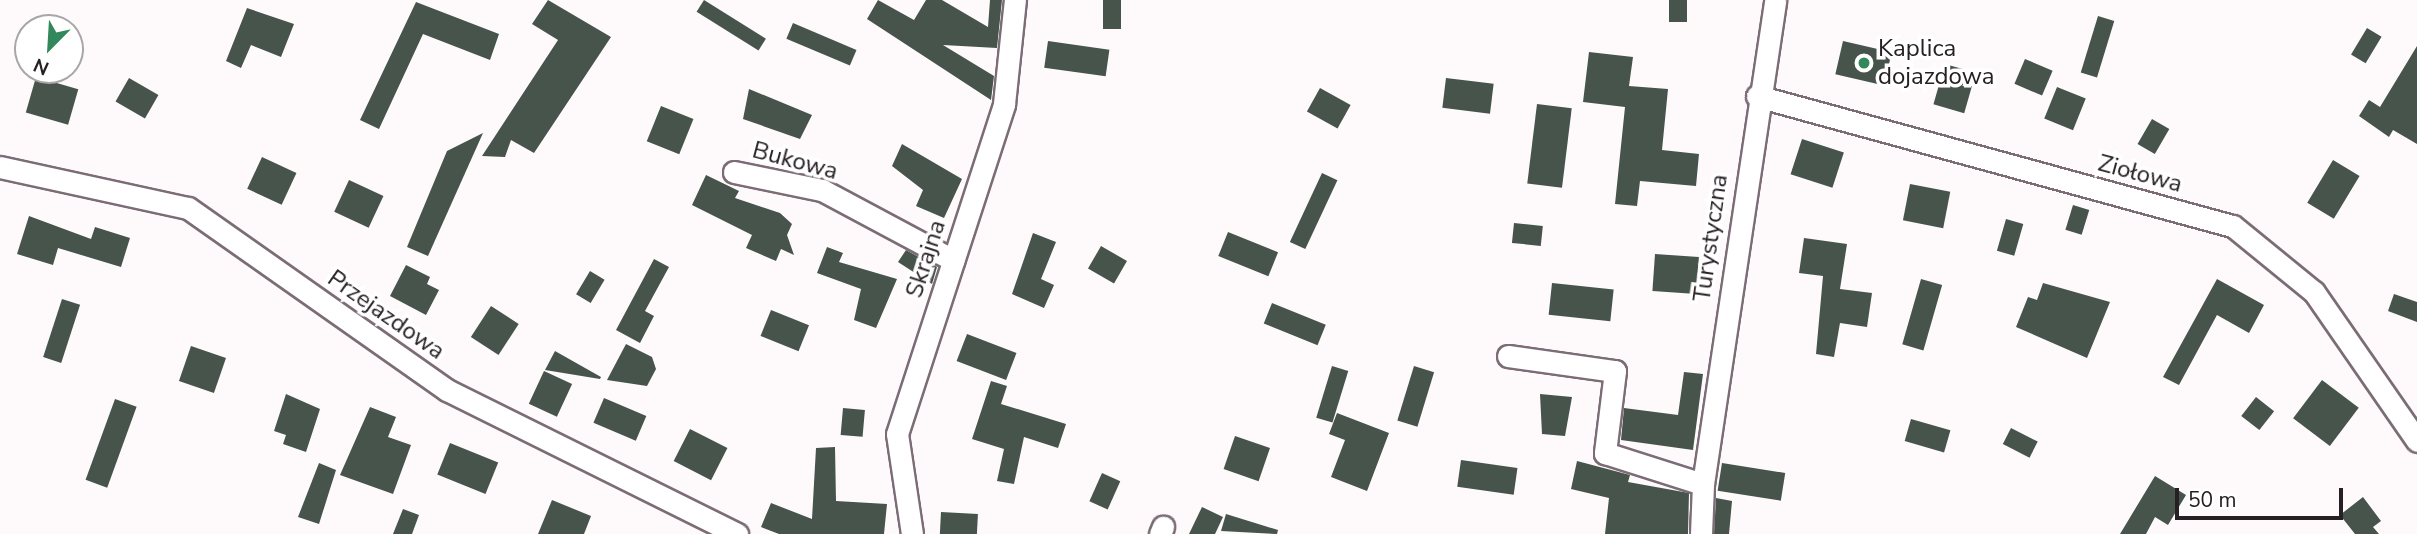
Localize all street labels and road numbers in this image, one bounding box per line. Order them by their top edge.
street label: Bukowa [749,136,841,186]
street label: Ziołowa [2095,149,2185,199]
street label: Turystyczna [1688,172,1734,304]
street label: Skrajna [900,217,952,301]
street label: Przejazdowa [322,264,450,366]

